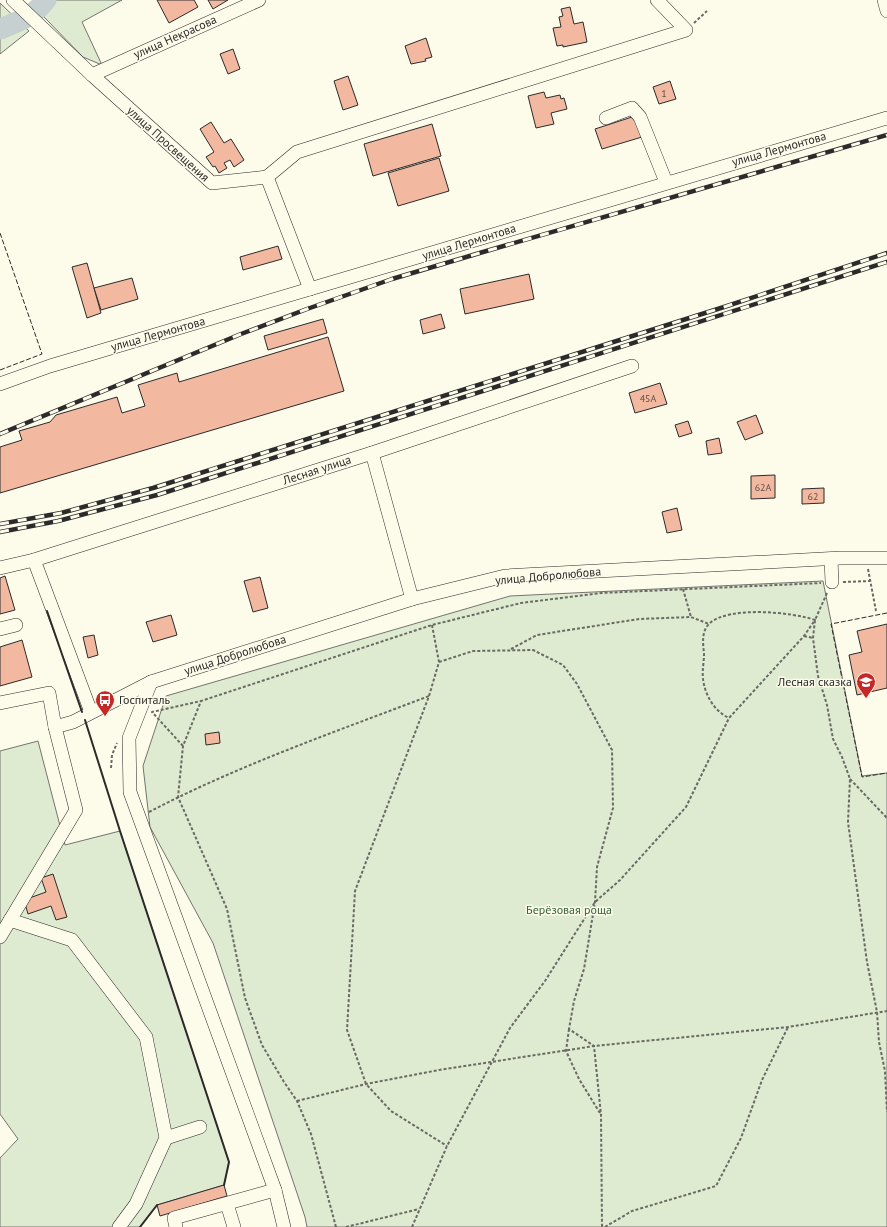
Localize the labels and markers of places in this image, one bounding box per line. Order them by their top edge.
school or university icon: Лесная сказка [855,671,877,699]
place label: Лесная сказка [777,674,852,689]
bus stop icon: Госпиталь [94,689,116,717]
place label: Госпиталь [119,692,171,707]

